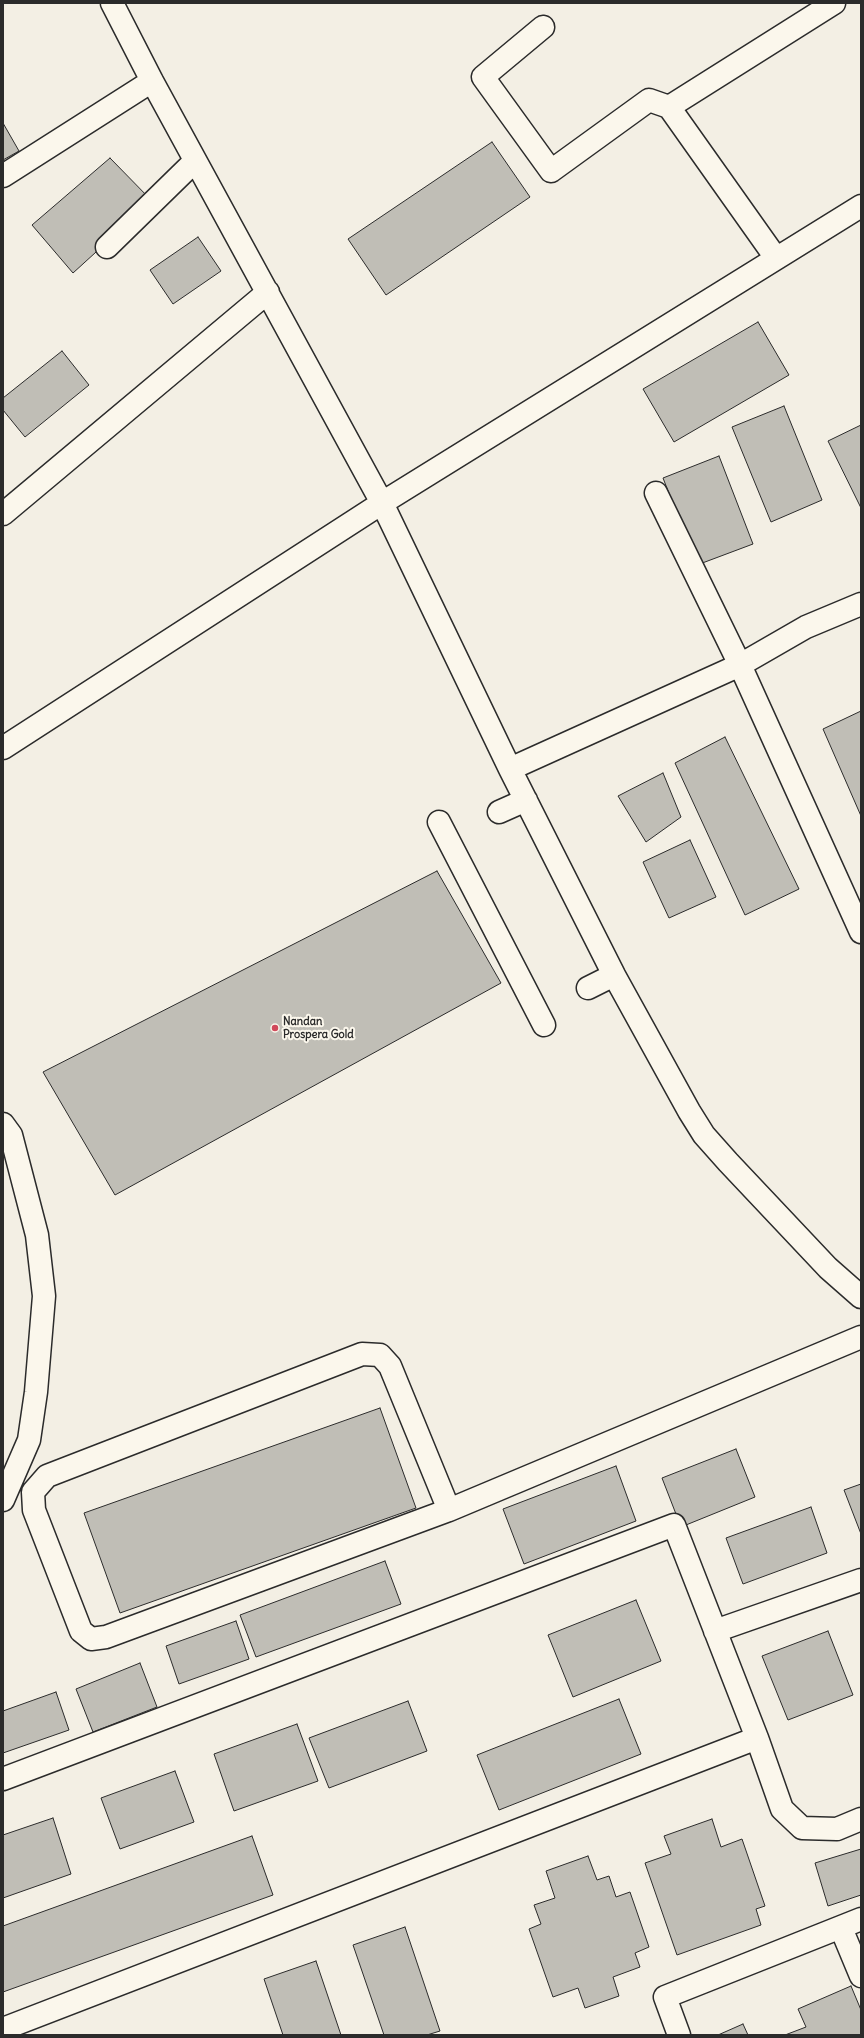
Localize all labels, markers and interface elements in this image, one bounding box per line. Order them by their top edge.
place label: Nandan Prospera Gold [283,1015,354,1041]
marker: Nandan Prospera Gold [270,1023,280,1033]

